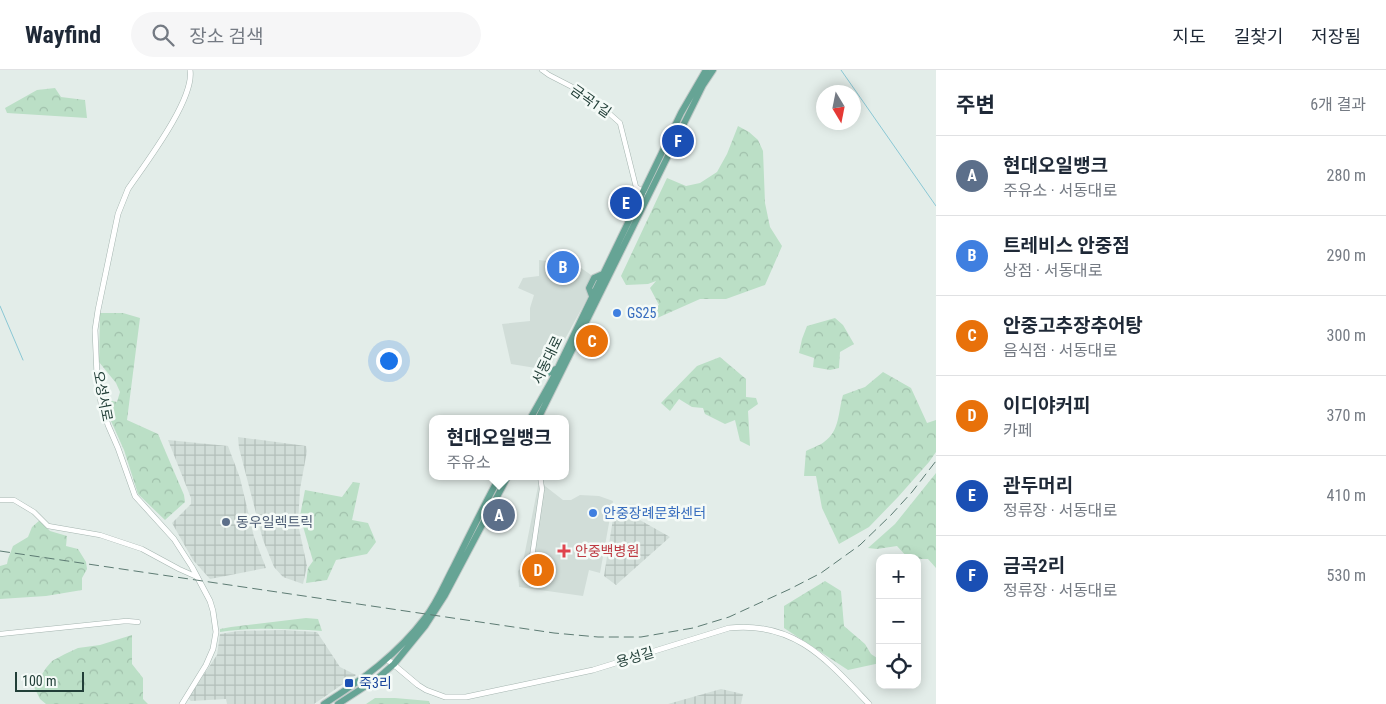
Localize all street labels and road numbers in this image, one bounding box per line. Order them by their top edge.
street label: 금곡1길 [568,81,614,121]
street label: 서동대로 [529,333,566,387]
street label: 오성서로 [90,369,116,423]
street label: 용성길 [614,644,656,670]

